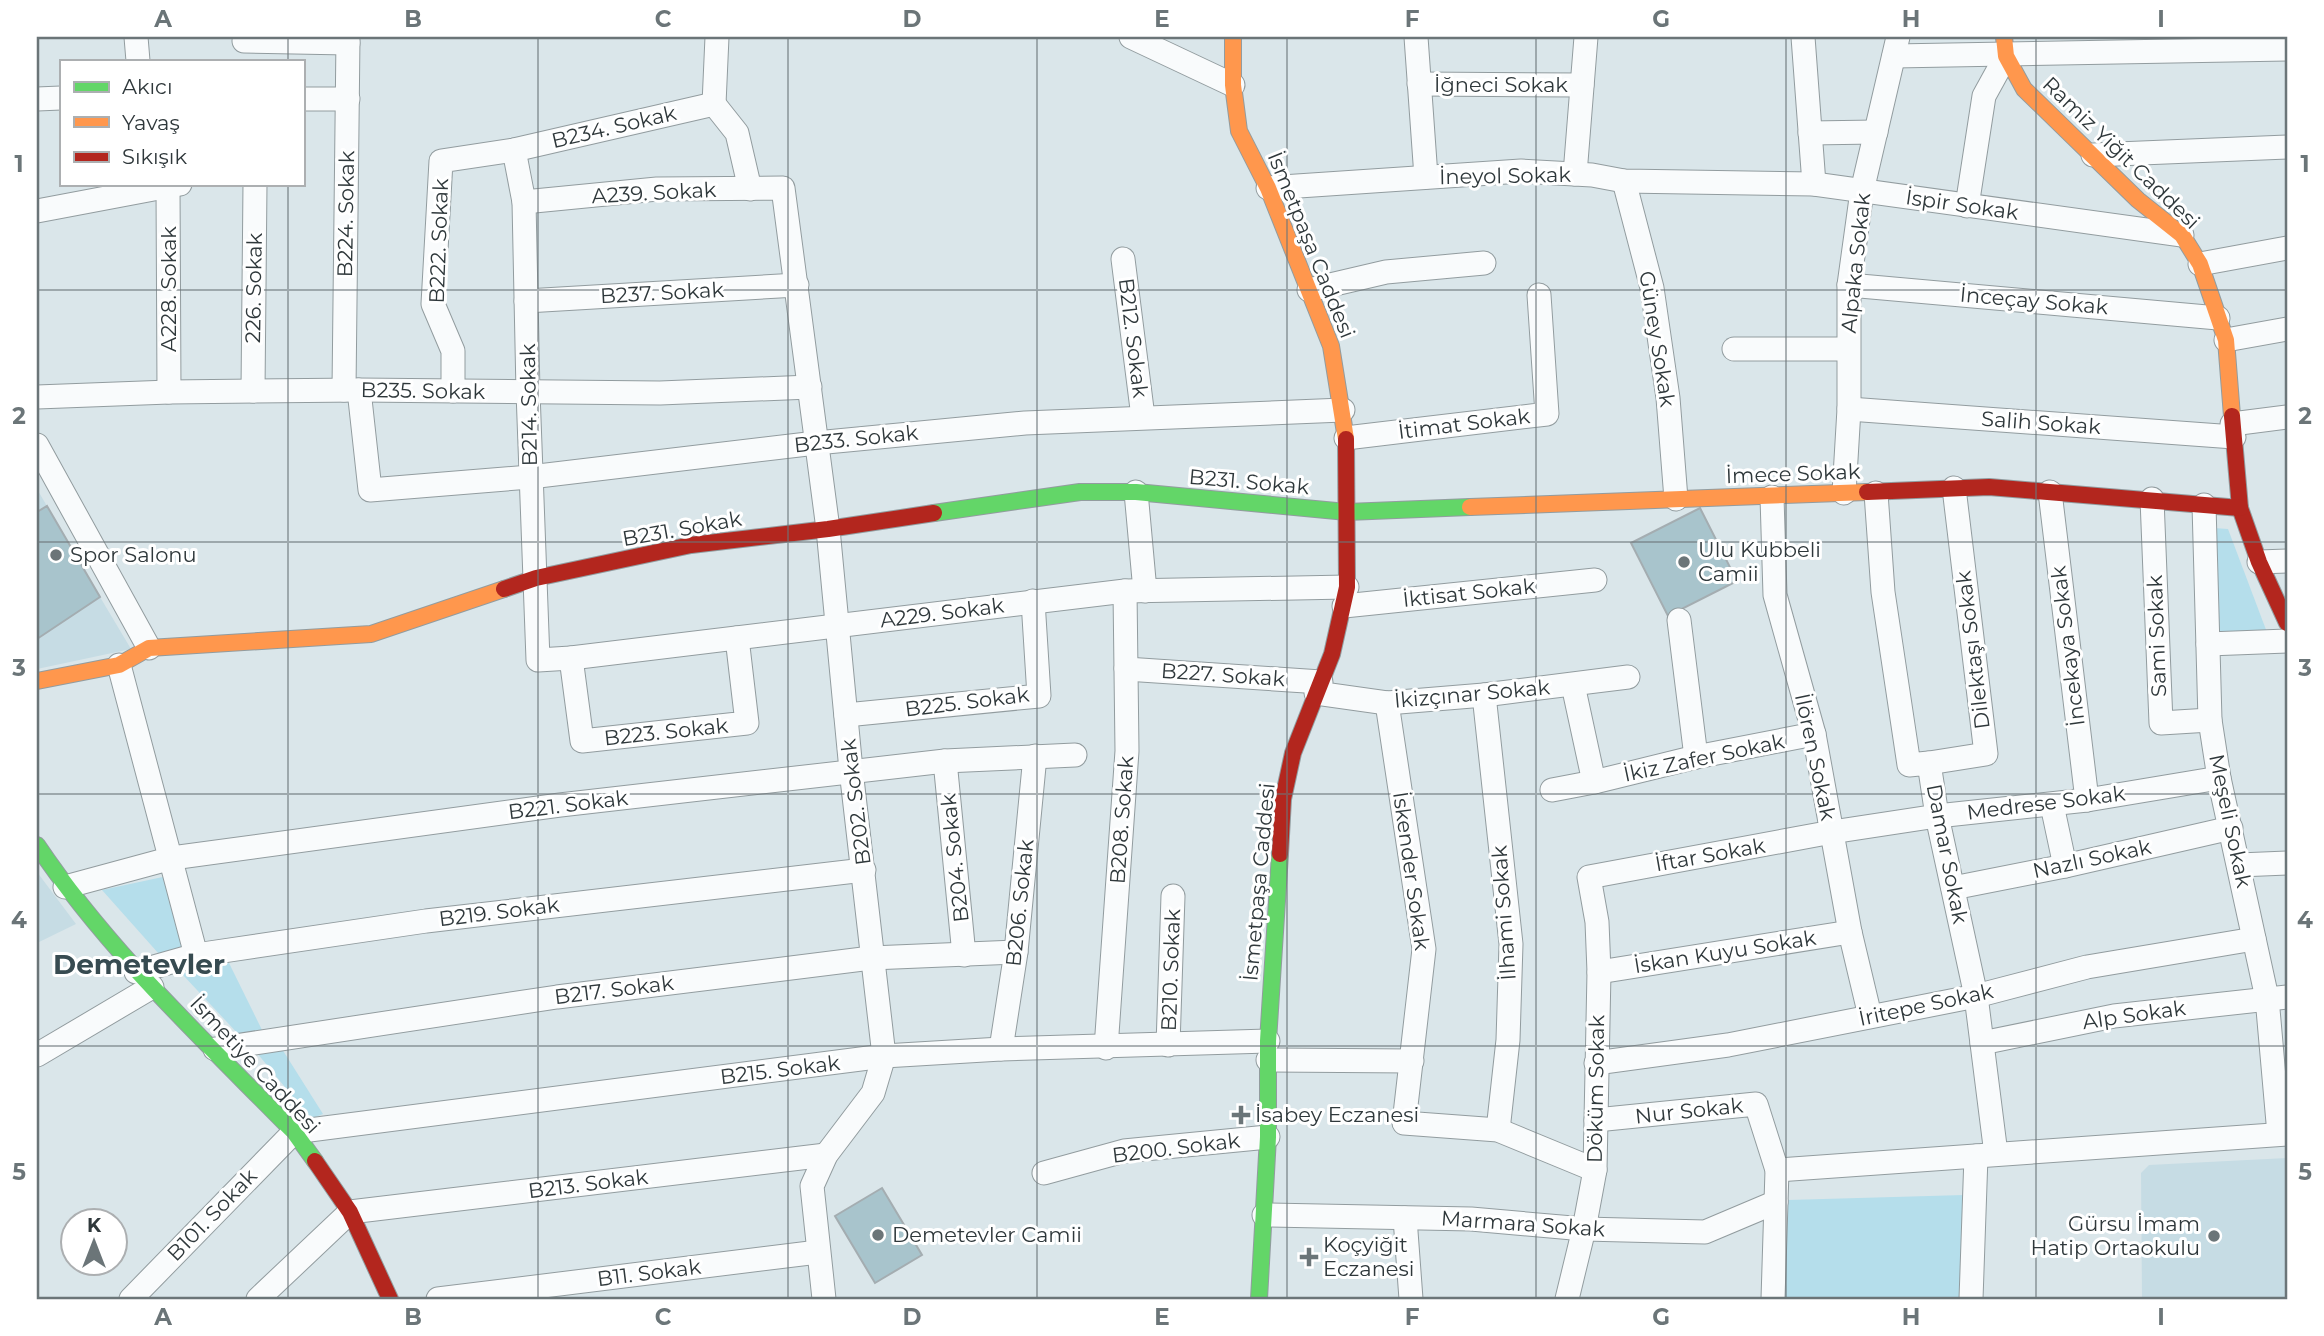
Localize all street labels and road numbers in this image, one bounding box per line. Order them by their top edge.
street label: Ramiz Yiğit Caddesi [2038,71,2205,234]
street label: İğneci Sokak [1434,72,1568,97]
street label: B234. Sokak [549,100,679,153]
street label: İsmetpaşa Caddesi [1263,148,1360,342]
street label: B224. Sokak [332,150,359,278]
street label: İneyol Sokak [1439,162,1572,189]
street label: A239. Sokak [591,177,717,208]
street label: B222. Sokak [424,178,453,304]
street label: İspir Sokak [1904,184,2021,225]
street label: Alpaka Sokak [1836,191,1875,334]
street label: A228. Sokak [156,226,181,352]
street label: 226. Sokak [240,232,267,343]
street label: Güney Sokak [1634,269,1681,409]
street label: B212. Sokak [1114,276,1153,400]
street label: B237. Sokak [599,277,725,308]
street label: İnceçay Sokak [1959,282,2110,319]
street label: B214. Sokak [515,343,542,467]
street label: B235. Sokak [360,377,486,404]
street label: İtimat Sokak [1397,403,1532,444]
street label: Salih Sokak [1980,406,2102,439]
street label: B233. Sokak [793,420,920,457]
street label: İmece Sokak [1725,459,1861,488]
street label: B231. Sokak [1188,464,1311,499]
street label: B231. Sokak [620,506,744,551]
street label: İncekaya Sokak [2045,564,2090,728]
street label: Dilektaşı Sokak [1950,569,1995,731]
street label: İktisat Sokak [1401,573,1537,612]
street label: Sami Sokak [2142,574,2171,697]
street label: A229. Sokak [878,592,1006,633]
street label: B227. Sokak [1160,658,1286,691]
street label: İkizçınar Sokak [1393,674,1551,713]
street label: B225. Sokak [903,681,1031,722]
street label: İlören Sokak [1790,691,1841,823]
street label: B223. Sokak [603,712,730,750]
street label: İkiz Zafer Sokak [1621,728,1787,787]
street label: B202. Sokak [835,737,876,867]
street label: Meşeli Sokak [2204,752,2257,890]
street label: B208. Sokak [1105,755,1138,885]
street label: Medrese Sokak [1965,780,2127,825]
street label: İsmetpaşa Caddesi [1237,782,1280,982]
street label: Damar Sokak [1922,782,1973,926]
street label: B221. Sokak [507,785,630,824]
street label: İskender Sokak [1388,790,1435,952]
street label: B204. Sokak [935,792,974,924]
street label: İftar Sokak [1653,832,1767,876]
street label: Nazlı Sokak [2030,834,2154,883]
street label: B206. Sokak [1000,838,1039,968]
street label: İlhami Sokak [1486,844,1521,981]
street label: B219. Sokak [437,892,561,931]
street label: B210. Sokak [1156,908,1185,1032]
street label: İskan Kuyu Sokak [1632,925,1818,978]
street label: B217. Sokak [553,970,675,1009]
street label: İritepe Sokak [1856,978,1996,1031]
street label: İsmetiye Caddesi [185,991,326,1139]
street label: Alp Sokak [2081,995,2188,1034]
street label: Döküm Sokak [1582,1014,1609,1163]
street label: B215. Sokak [719,1050,842,1089]
street label: Nur Sokak [1634,1092,1745,1129]
street label: B200. Sokak [1111,1127,1242,1168]
street label: B101. Sokak [162,1163,262,1266]
street label: B213. Sokak [527,1164,650,1203]
street label: Marmara Sokak [1440,1205,1606,1242]
street label: B11. Sokak [596,1254,703,1291]

